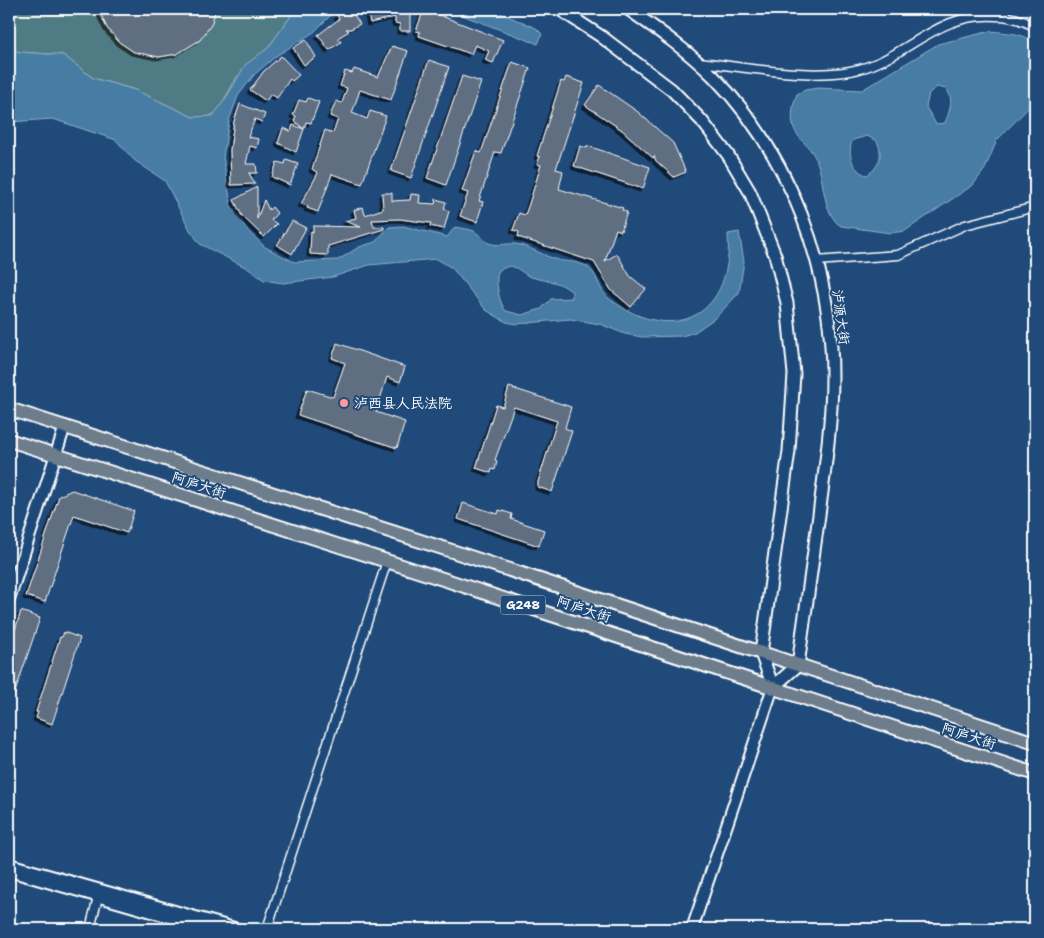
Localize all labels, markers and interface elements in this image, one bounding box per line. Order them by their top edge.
street label: 泸源大街 [828,288,854,346]
place label: 泸西县人民法院 [354,394,452,412]
marker: 泸西县人民法院 [338,397,350,409]
street label: 阿庐大街 [170,468,228,502]
street label: 阿庐大街 [555,592,613,626]
road number: G248 [500,596,546,614]
street label: 阿庐大街 [940,719,998,753]

